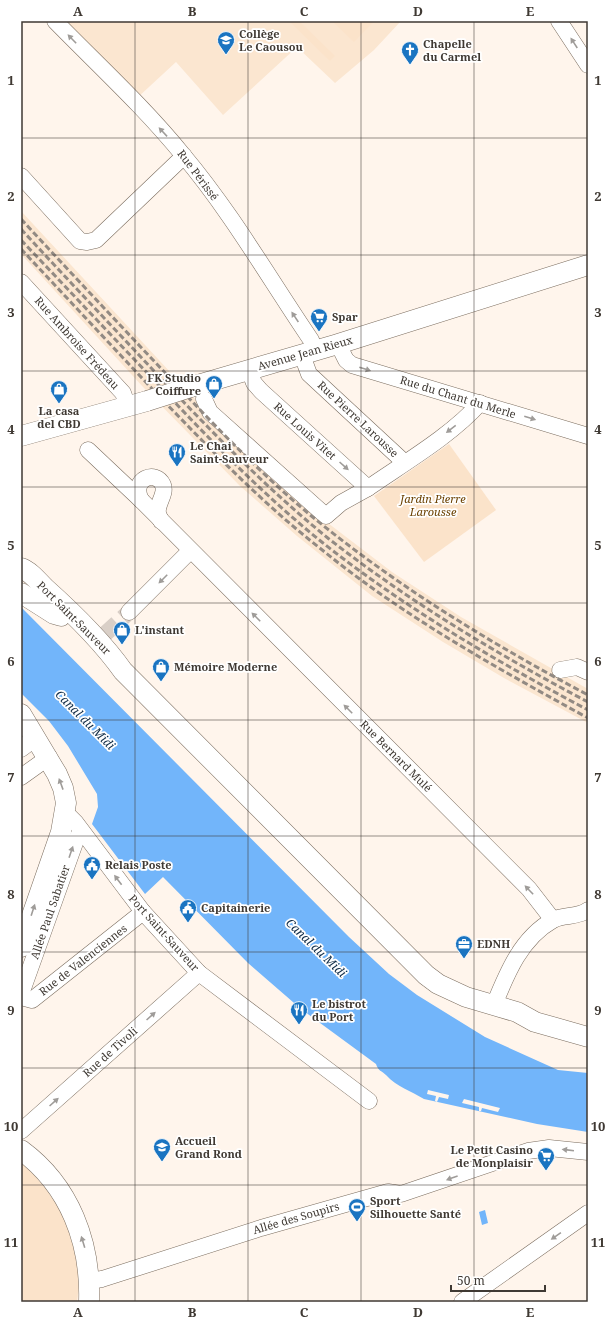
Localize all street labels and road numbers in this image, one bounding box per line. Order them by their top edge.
street label: Rue Périssé [174,146,223,203]
street label: Rue Ambroise Frédeau [32,293,123,392]
street label: Avenue Jean Rieux [256,332,355,373]
street label: Rue du Chant du Merle [398,372,518,421]
street label: Rue Pierre Larousse [315,377,402,460]
street label: Rue Louis Vitet [271,399,340,463]
street label: Port Saint-Sauveur [34,577,115,658]
street label: Rue Bernard Mulé [357,716,436,795]
street label: Allée Paul Sabatier [26,862,73,961]
street label: Port Saint-Sauveur [126,891,203,975]
street label: Rue de Valenciennes [36,921,130,999]
street label: Rue de Tivoli [79,1023,140,1080]
street label: Allée des Soupirs [251,1198,341,1237]

